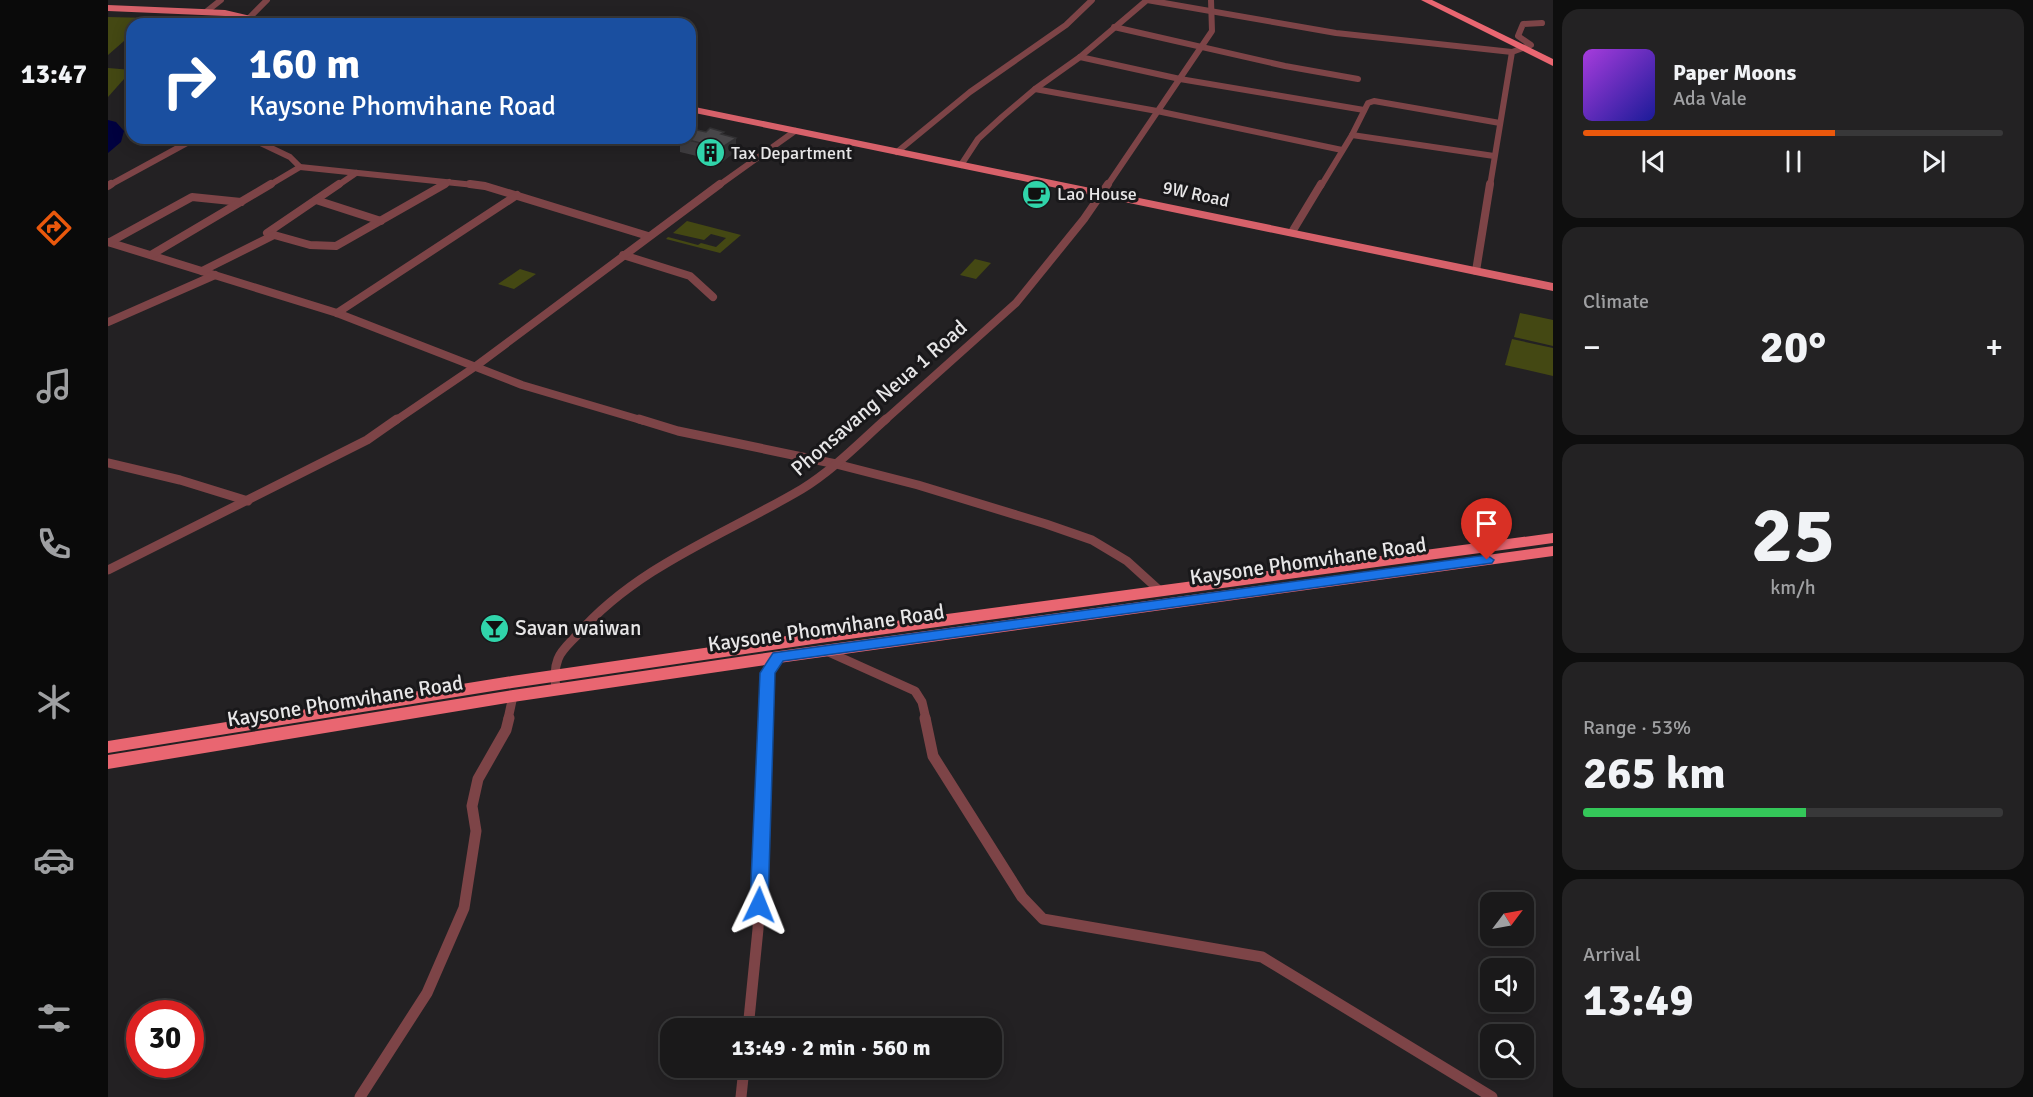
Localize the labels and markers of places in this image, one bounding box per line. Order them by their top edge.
building icon: Tax Department [694,137,726,169]
place label: Tax Department [731,142,852,164]
cafe icon: Lao House [1020,178,1052,210]
place label: Lao House [1057,183,1137,205]
pin [1461,498,1512,560]
bar icon: Savan waiwan [478,612,510,644]
place label: Savan waiwan [515,615,641,641]

